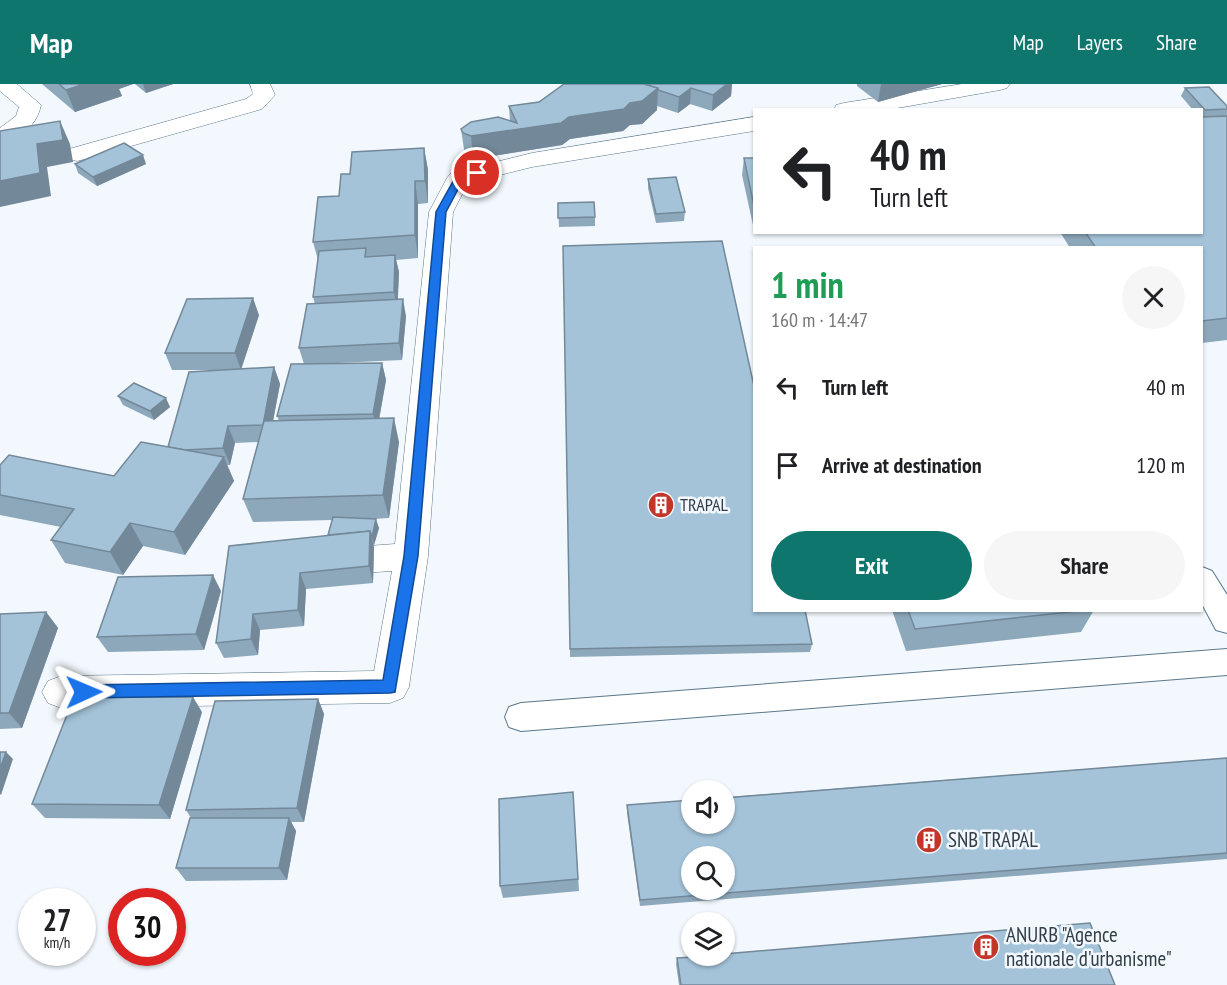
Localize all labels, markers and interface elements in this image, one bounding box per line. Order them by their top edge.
text: Map [30,24,73,61]
text: Map [1013,29,1044,56]
text: Layers [1077,29,1123,56]
text: Share [1156,29,1197,56]
text: 40 m [870,127,947,182]
icon: left [771,132,849,210]
pin [451,147,502,198]
icon: arrive [460,156,493,189]
text: Turn left [870,180,948,214]
text: 1 min [771,261,844,308]
button: close [1122,266,1185,329]
text: 160 m · 14:47 [771,307,868,333]
icon: left [771,371,804,404]
text: Turn left [822,373,888,401]
text: 40 m [1146,373,1185,401]
icon: arrive [771,449,804,482]
text: Arrive at destination [822,451,982,479]
text: 120 m [1136,451,1185,479]
building icon: TRAPAL [646,490,676,520]
place label: TRAPAL [680,493,728,516]
button: Exit [771,531,972,600]
button: Share [984,531,1185,600]
position arrow [52,660,116,724]
map controls [681,780,735,966]
button: sound [681,780,735,834]
building icon: SNB TRAPAL [914,825,944,855]
place label: SNB TRAPAL [948,826,1038,853]
button: search [681,846,735,900]
speed limit sign: 30 [108,888,186,966]
text: 27 [43,900,71,939]
button: layers [681,912,735,966]
place label: ANURB "Agence nationale d'urbanisme" [1006,921,1172,972]
building icon: ANURB "Agence nationale d'urbanisme" [971,932,1001,962]
text: km/h [44,933,70,952]

